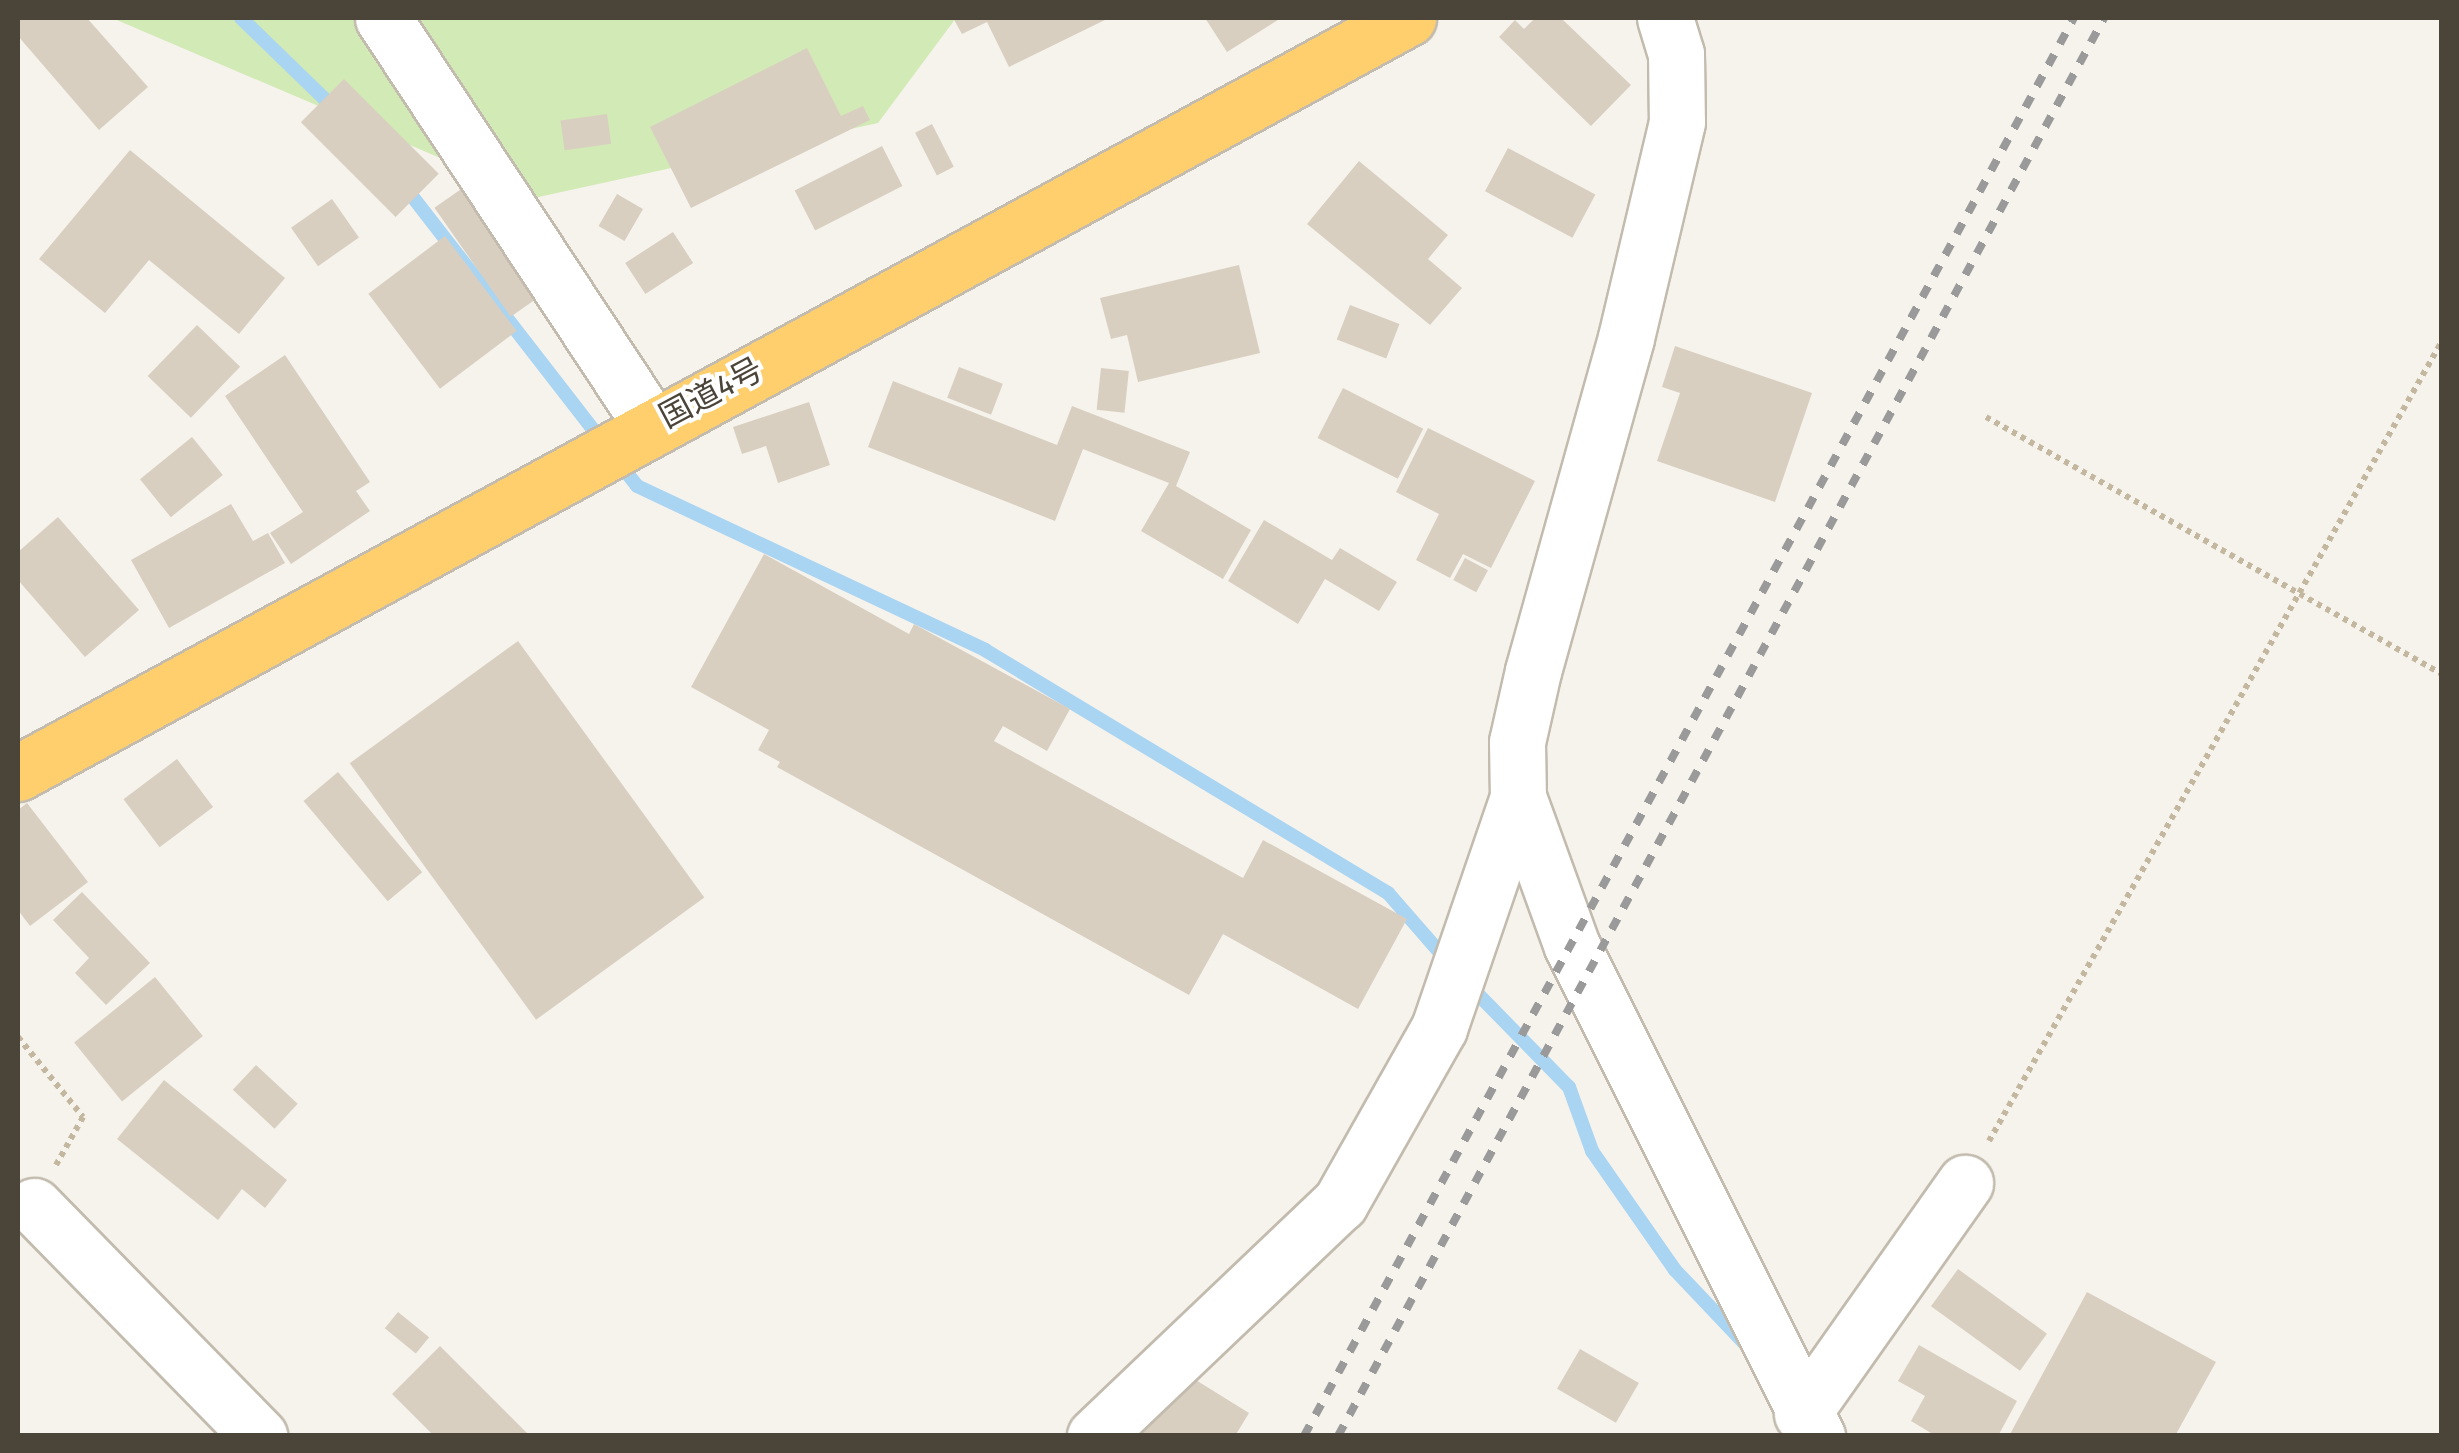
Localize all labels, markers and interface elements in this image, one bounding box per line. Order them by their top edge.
street label: 国道4号 [653,350,769,436]

